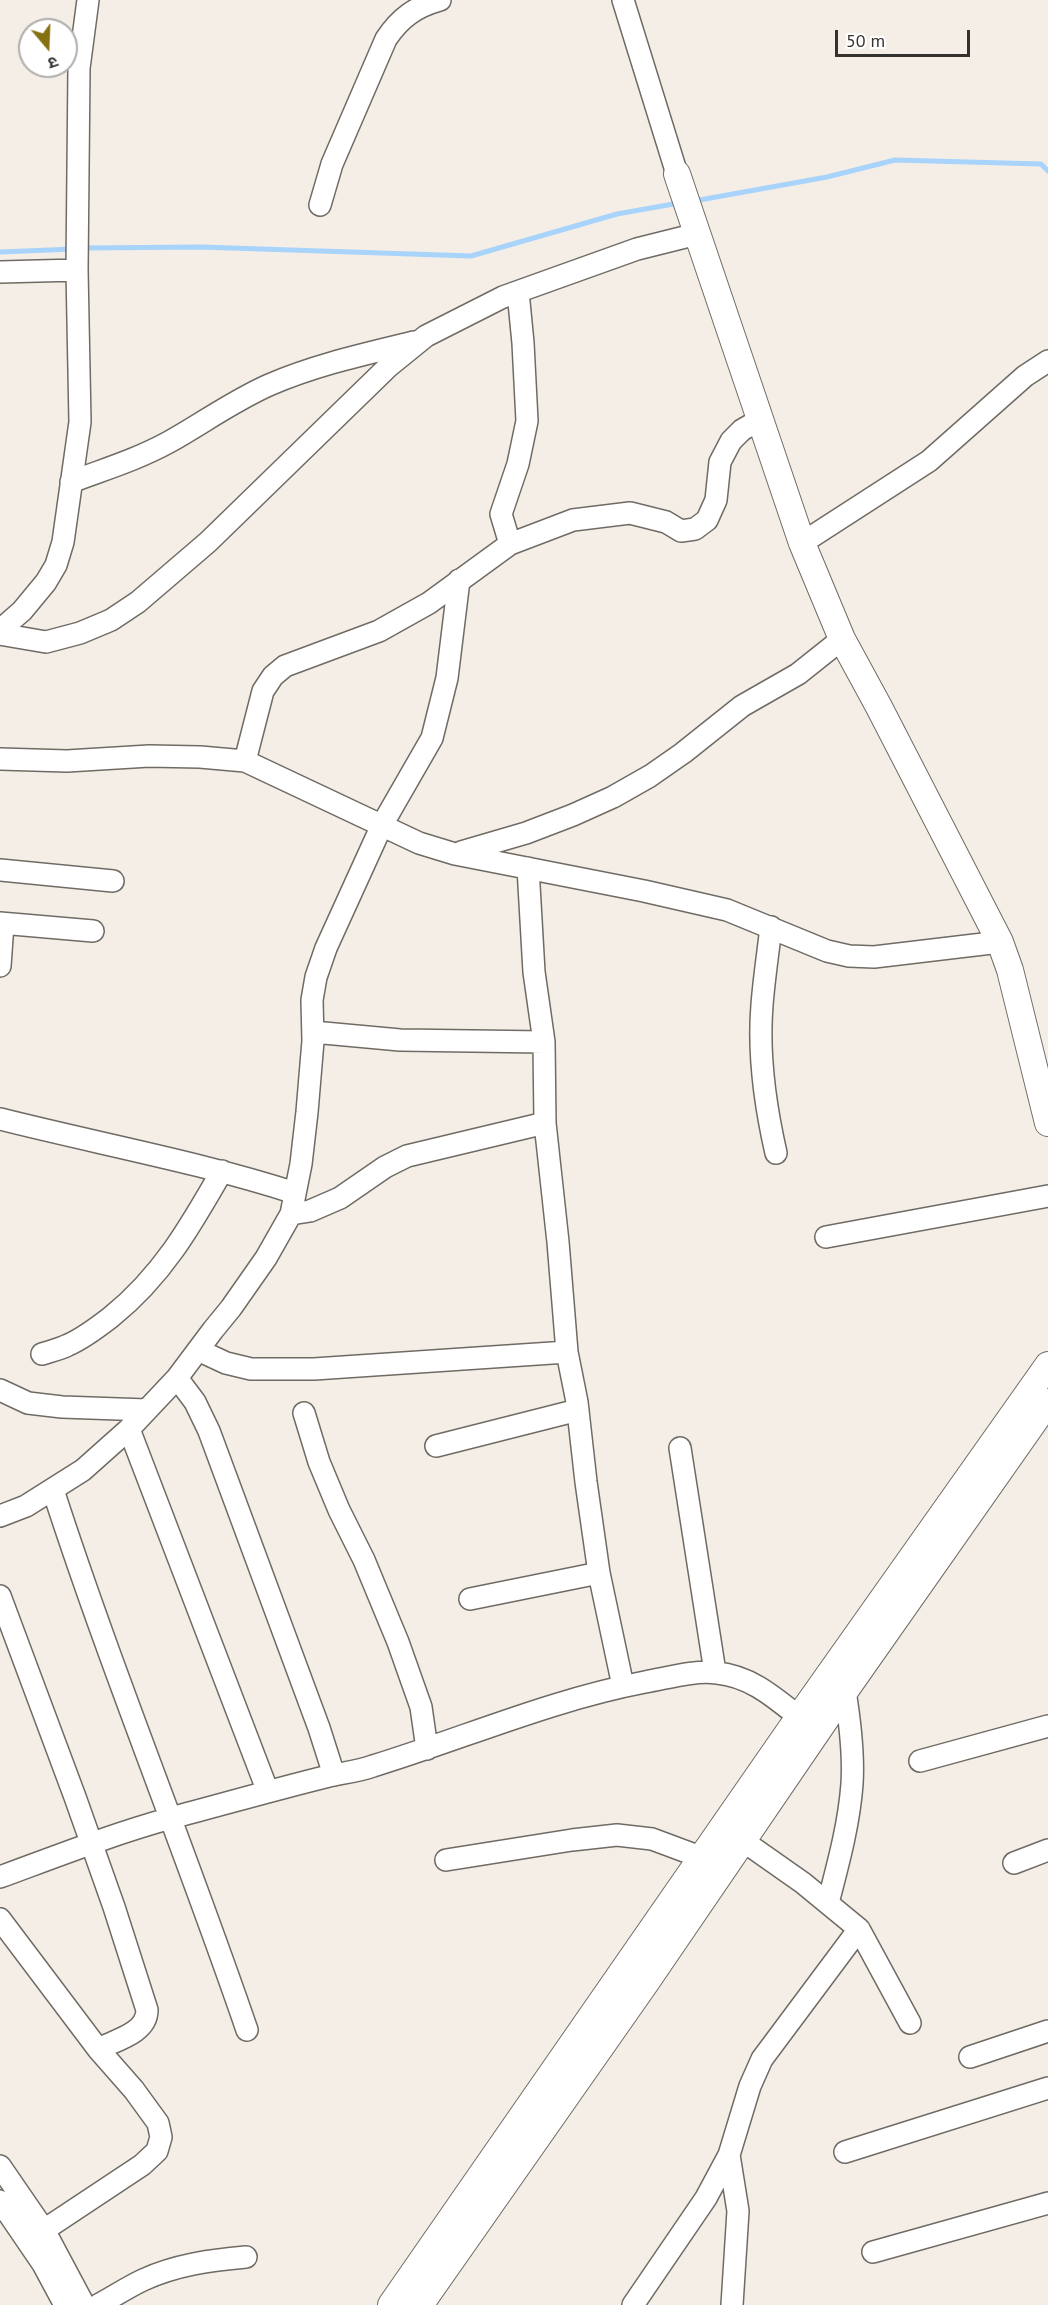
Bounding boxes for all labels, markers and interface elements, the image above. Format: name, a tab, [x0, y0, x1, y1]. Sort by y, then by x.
north arrow	[18, 18, 78, 78]
scale bar	[838, 18, 973, 56]
text: 50 m	[846, 29, 885, 52]
text: उ	[46, 52, 61, 74]

